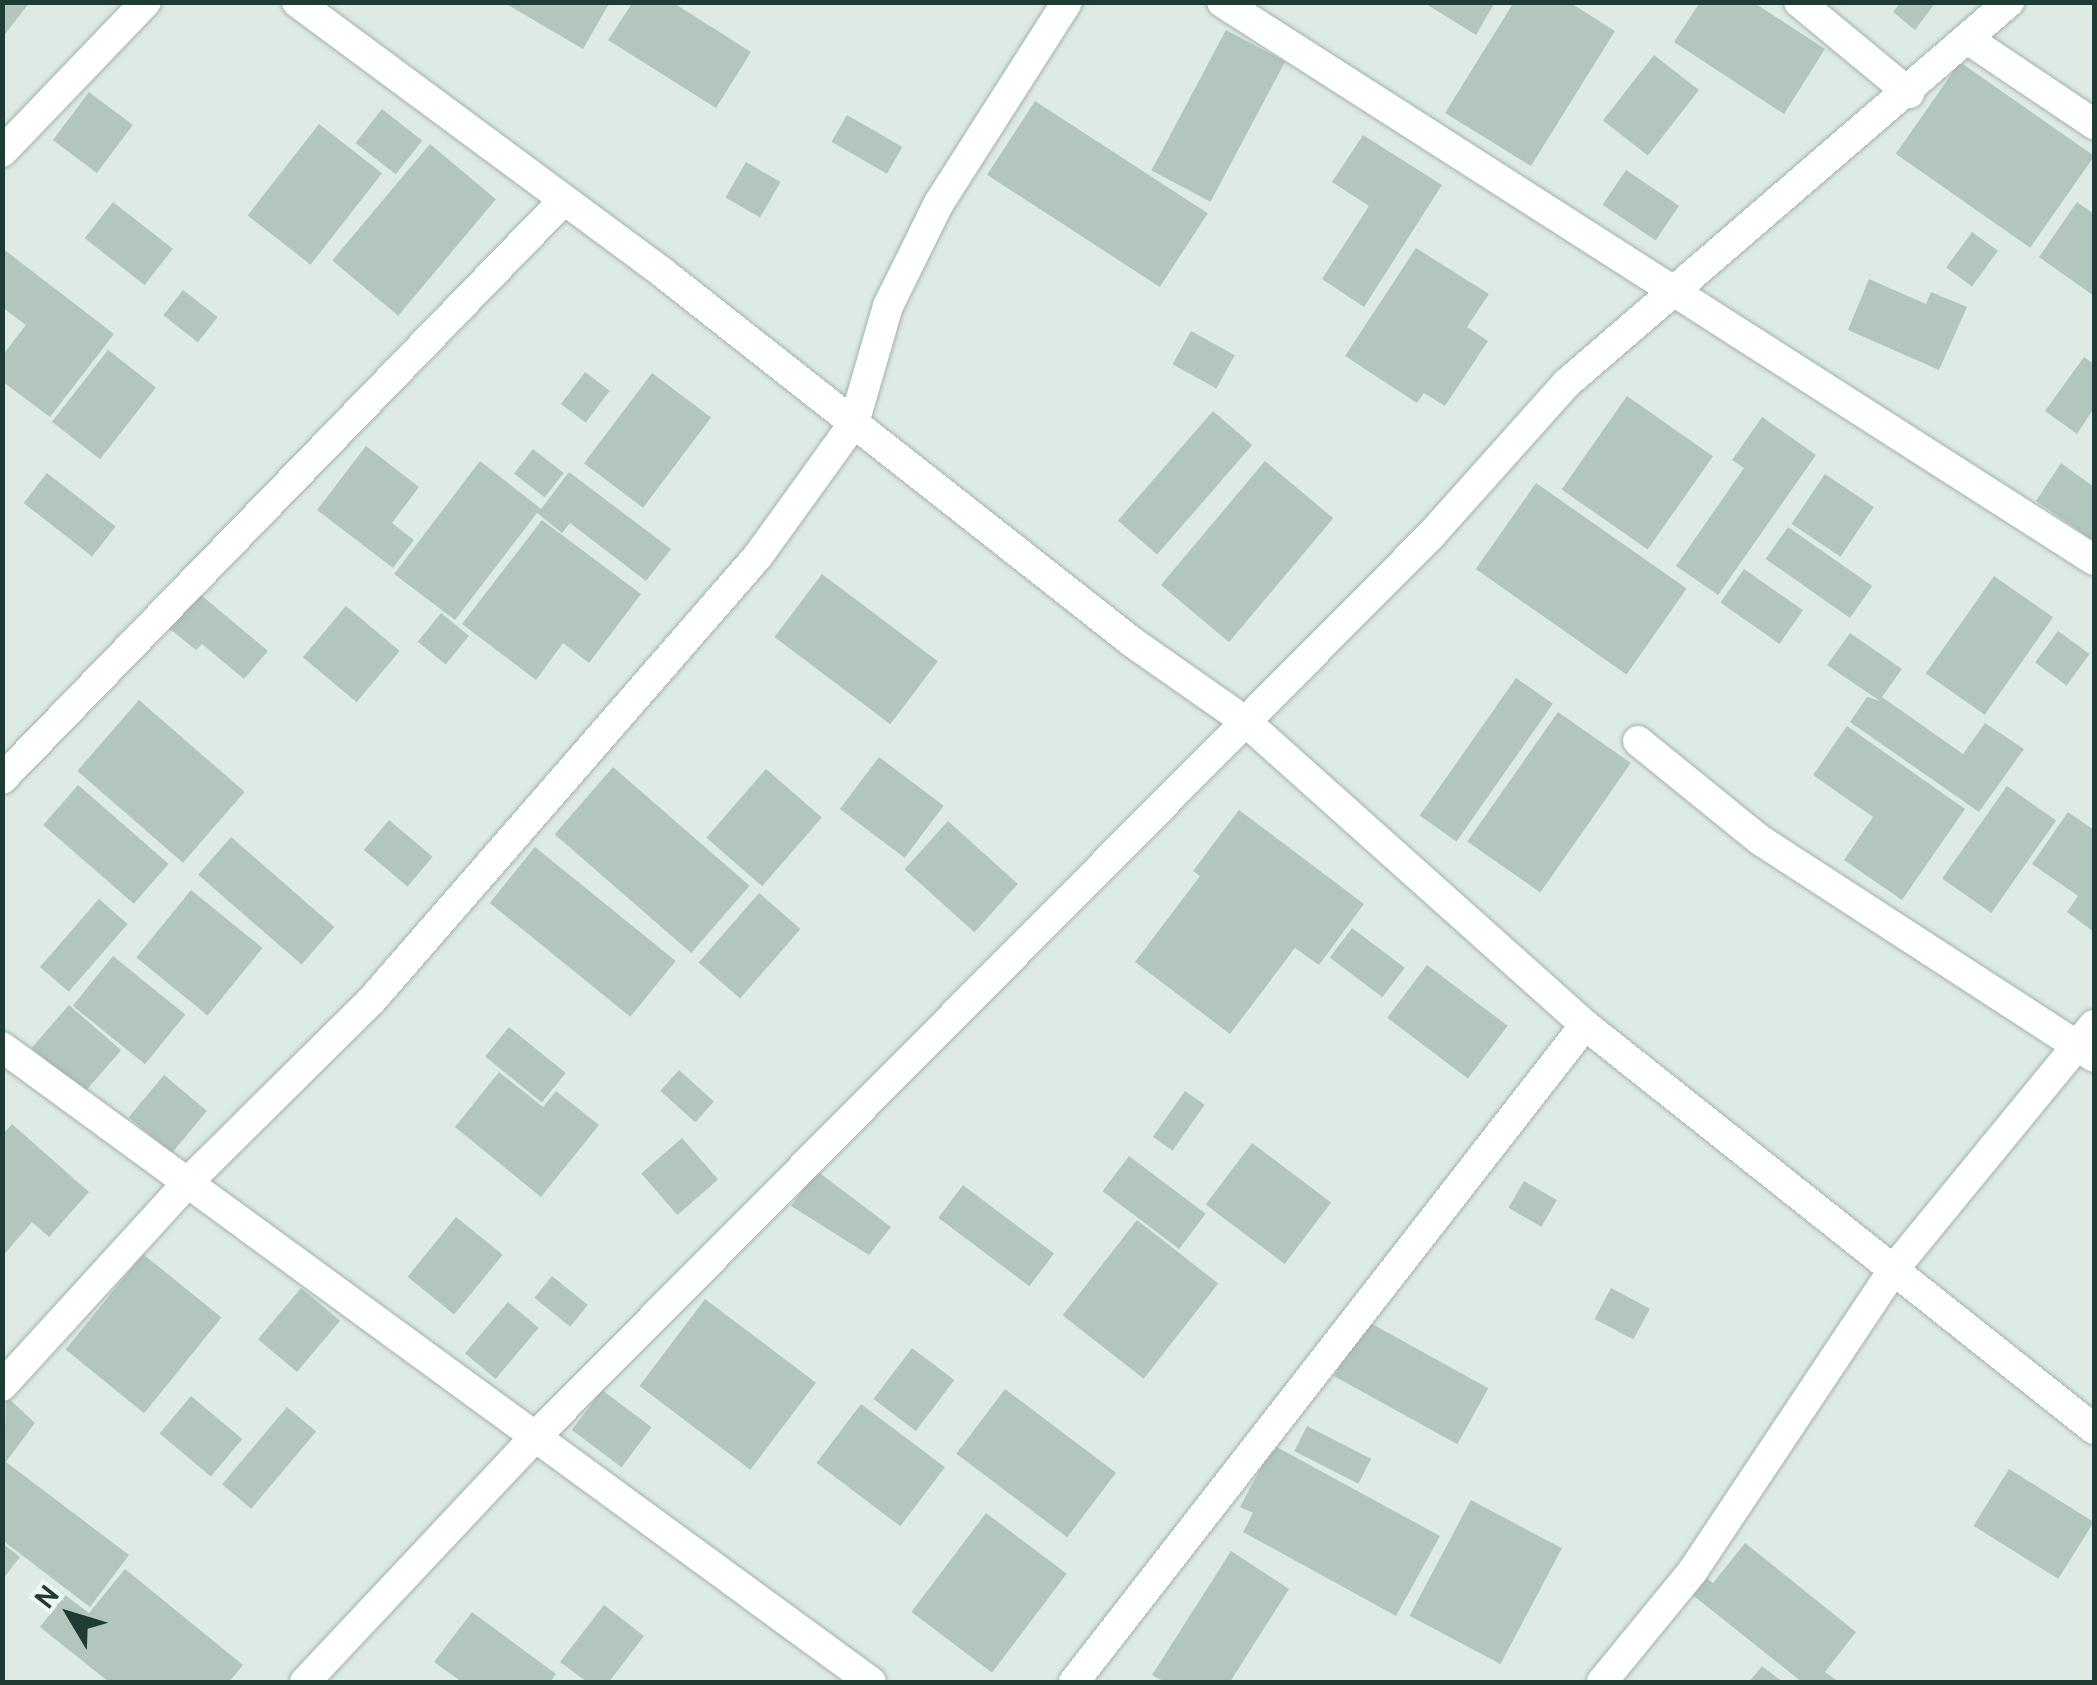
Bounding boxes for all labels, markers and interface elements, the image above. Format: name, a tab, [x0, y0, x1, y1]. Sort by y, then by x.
north arrow	[20, 1565, 120, 1665]
text: N	[27, 1578, 66, 1615]

